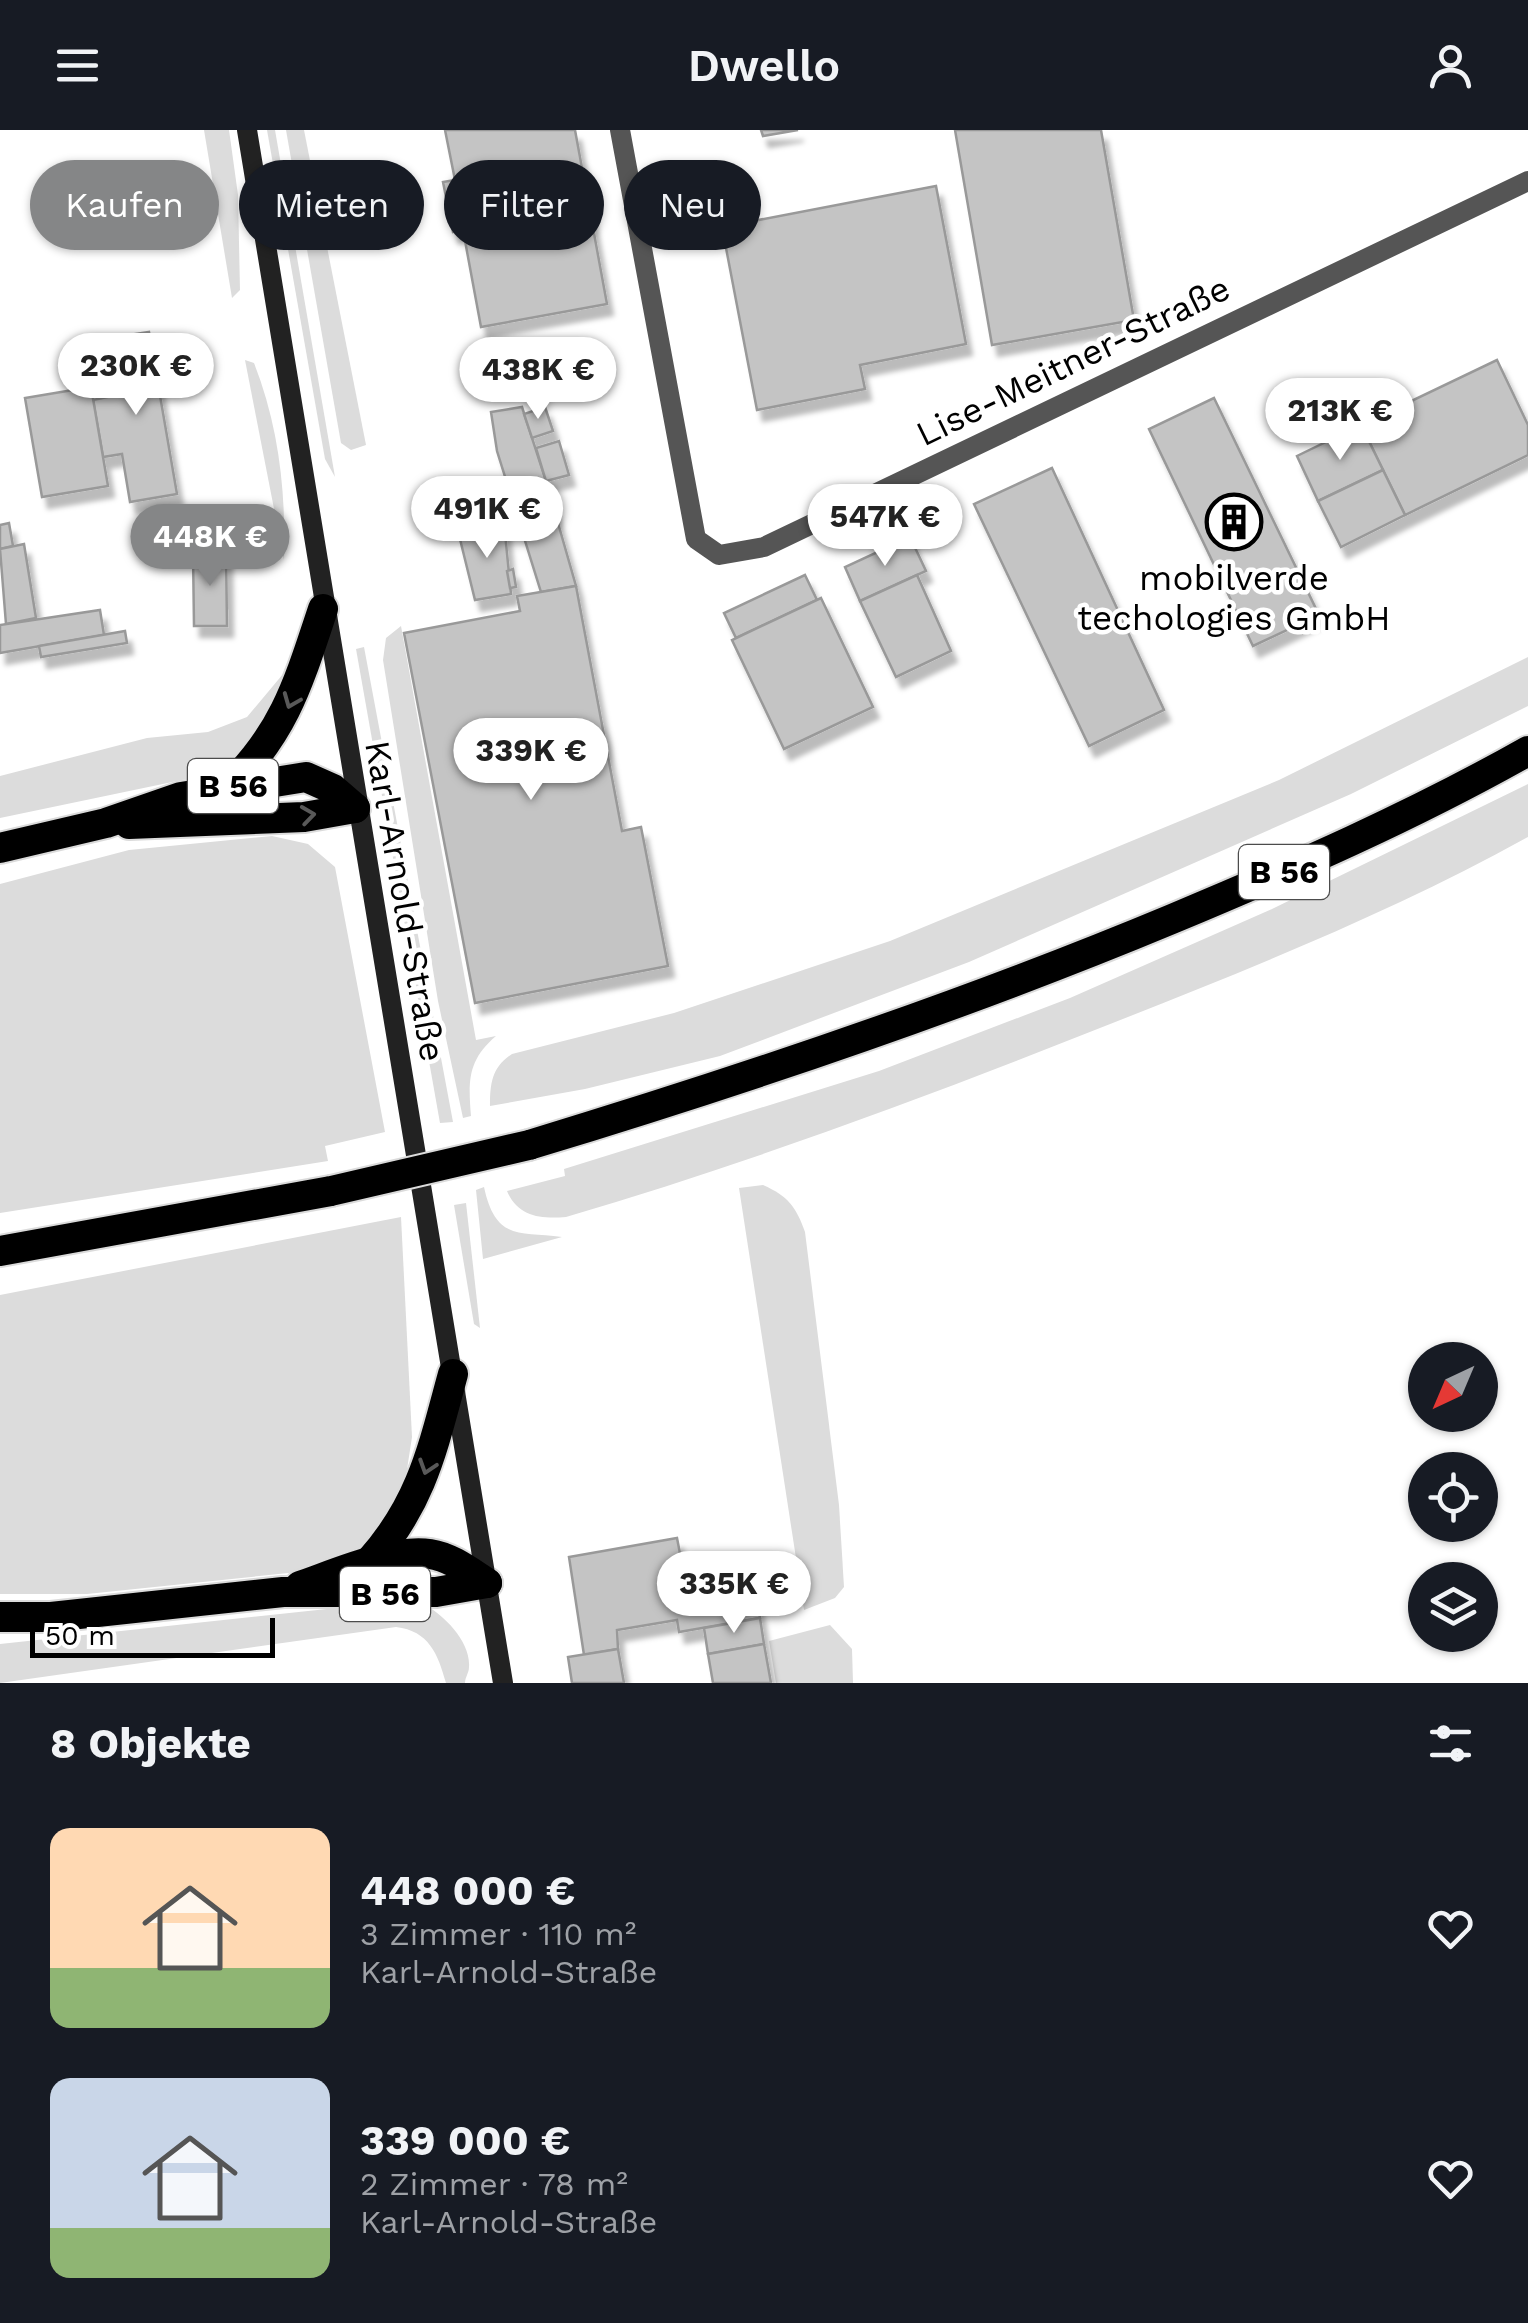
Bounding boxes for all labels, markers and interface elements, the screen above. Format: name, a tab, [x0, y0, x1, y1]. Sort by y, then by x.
icon: menu	[50, 38, 105, 93]
icon: person	[1423, 38, 1478, 93]
text: Dwello	[688, 39, 840, 92]
chip: Kaufen	[30, 160, 219, 250]
chip: Mieten	[239, 160, 424, 250]
chip: Filter	[444, 160, 604, 250]
chip: Neu	[624, 160, 761, 250]
street label: Lise-Meitner-Straße	[909, 267, 1237, 455]
pin: 230K €	[55, 333, 217, 418]
pin: 438K €	[457, 337, 619, 422]
text: 230K €	[80, 346, 192, 384]
text: 438K €	[481, 350, 595, 388]
pin: 213K €	[1259, 378, 1421, 463]
text: 213K €	[1287, 391, 1393, 429]
pin: 491K €	[406, 476, 568, 561]
pin: 547K €	[804, 484, 966, 569]
text: 491K €	[433, 489, 541, 527]
building icon: mobilverde techologies GmbH	[1204, 492, 1264, 552]
text: 547K €	[830, 497, 940, 535]
pin: 448K €	[129, 504, 291, 589]
text: 448K €	[152, 517, 268, 555]
place label: mobilverde techologies GmbH	[1077, 557, 1391, 639]
one-way arrow	[283, 692, 303, 709]
pin: 339K €	[450, 718, 612, 803]
text: 339K €	[475, 731, 587, 769]
street label: Karl-Arnold-Straße	[356, 737, 454, 1065]
road number: B 56	[188, 759, 278, 813]
one-way arrow	[300, 806, 317, 827]
road number: B 56	[1239, 845, 1329, 899]
north arrow	[1408, 1342, 1498, 1432]
map controls	[1408, 1342, 1498, 1652]
button: locate	[1408, 1452, 1498, 1542]
one-way arrow	[418, 1458, 438, 1475]
pin: 335K €	[653, 1551, 815, 1636]
button: layers	[1408, 1562, 1498, 1652]
text: 335K €	[679, 1564, 789, 1602]
road number: B 56	[340, 1567, 430, 1621]
scale bar	[30, 1613, 275, 1658]
text: 50 m	[45, 1619, 115, 1652]
icon: filters	[1423, 1716, 1478, 1771]
text: 8 Objekte	[50, 1719, 251, 1768]
text: 448 000 €	[360, 1866, 575, 1915]
icon: home	[130, 1868, 250, 1988]
icon: heart	[1423, 1901, 1478, 1956]
text: 3 Zimmer · 110 m²	[360, 1915, 636, 1953]
text: Karl-Arnold-Straße	[360, 1953, 657, 1991]
text: 339 000 €	[360, 2116, 570, 2165]
icon: home	[130, 2118, 250, 2238]
icon: heart	[1423, 2151, 1478, 2206]
text: 2 Zimmer · 78 m²	[360, 2165, 628, 2203]
text: Karl-Arnold-Straße	[360, 2203, 657, 2241]

